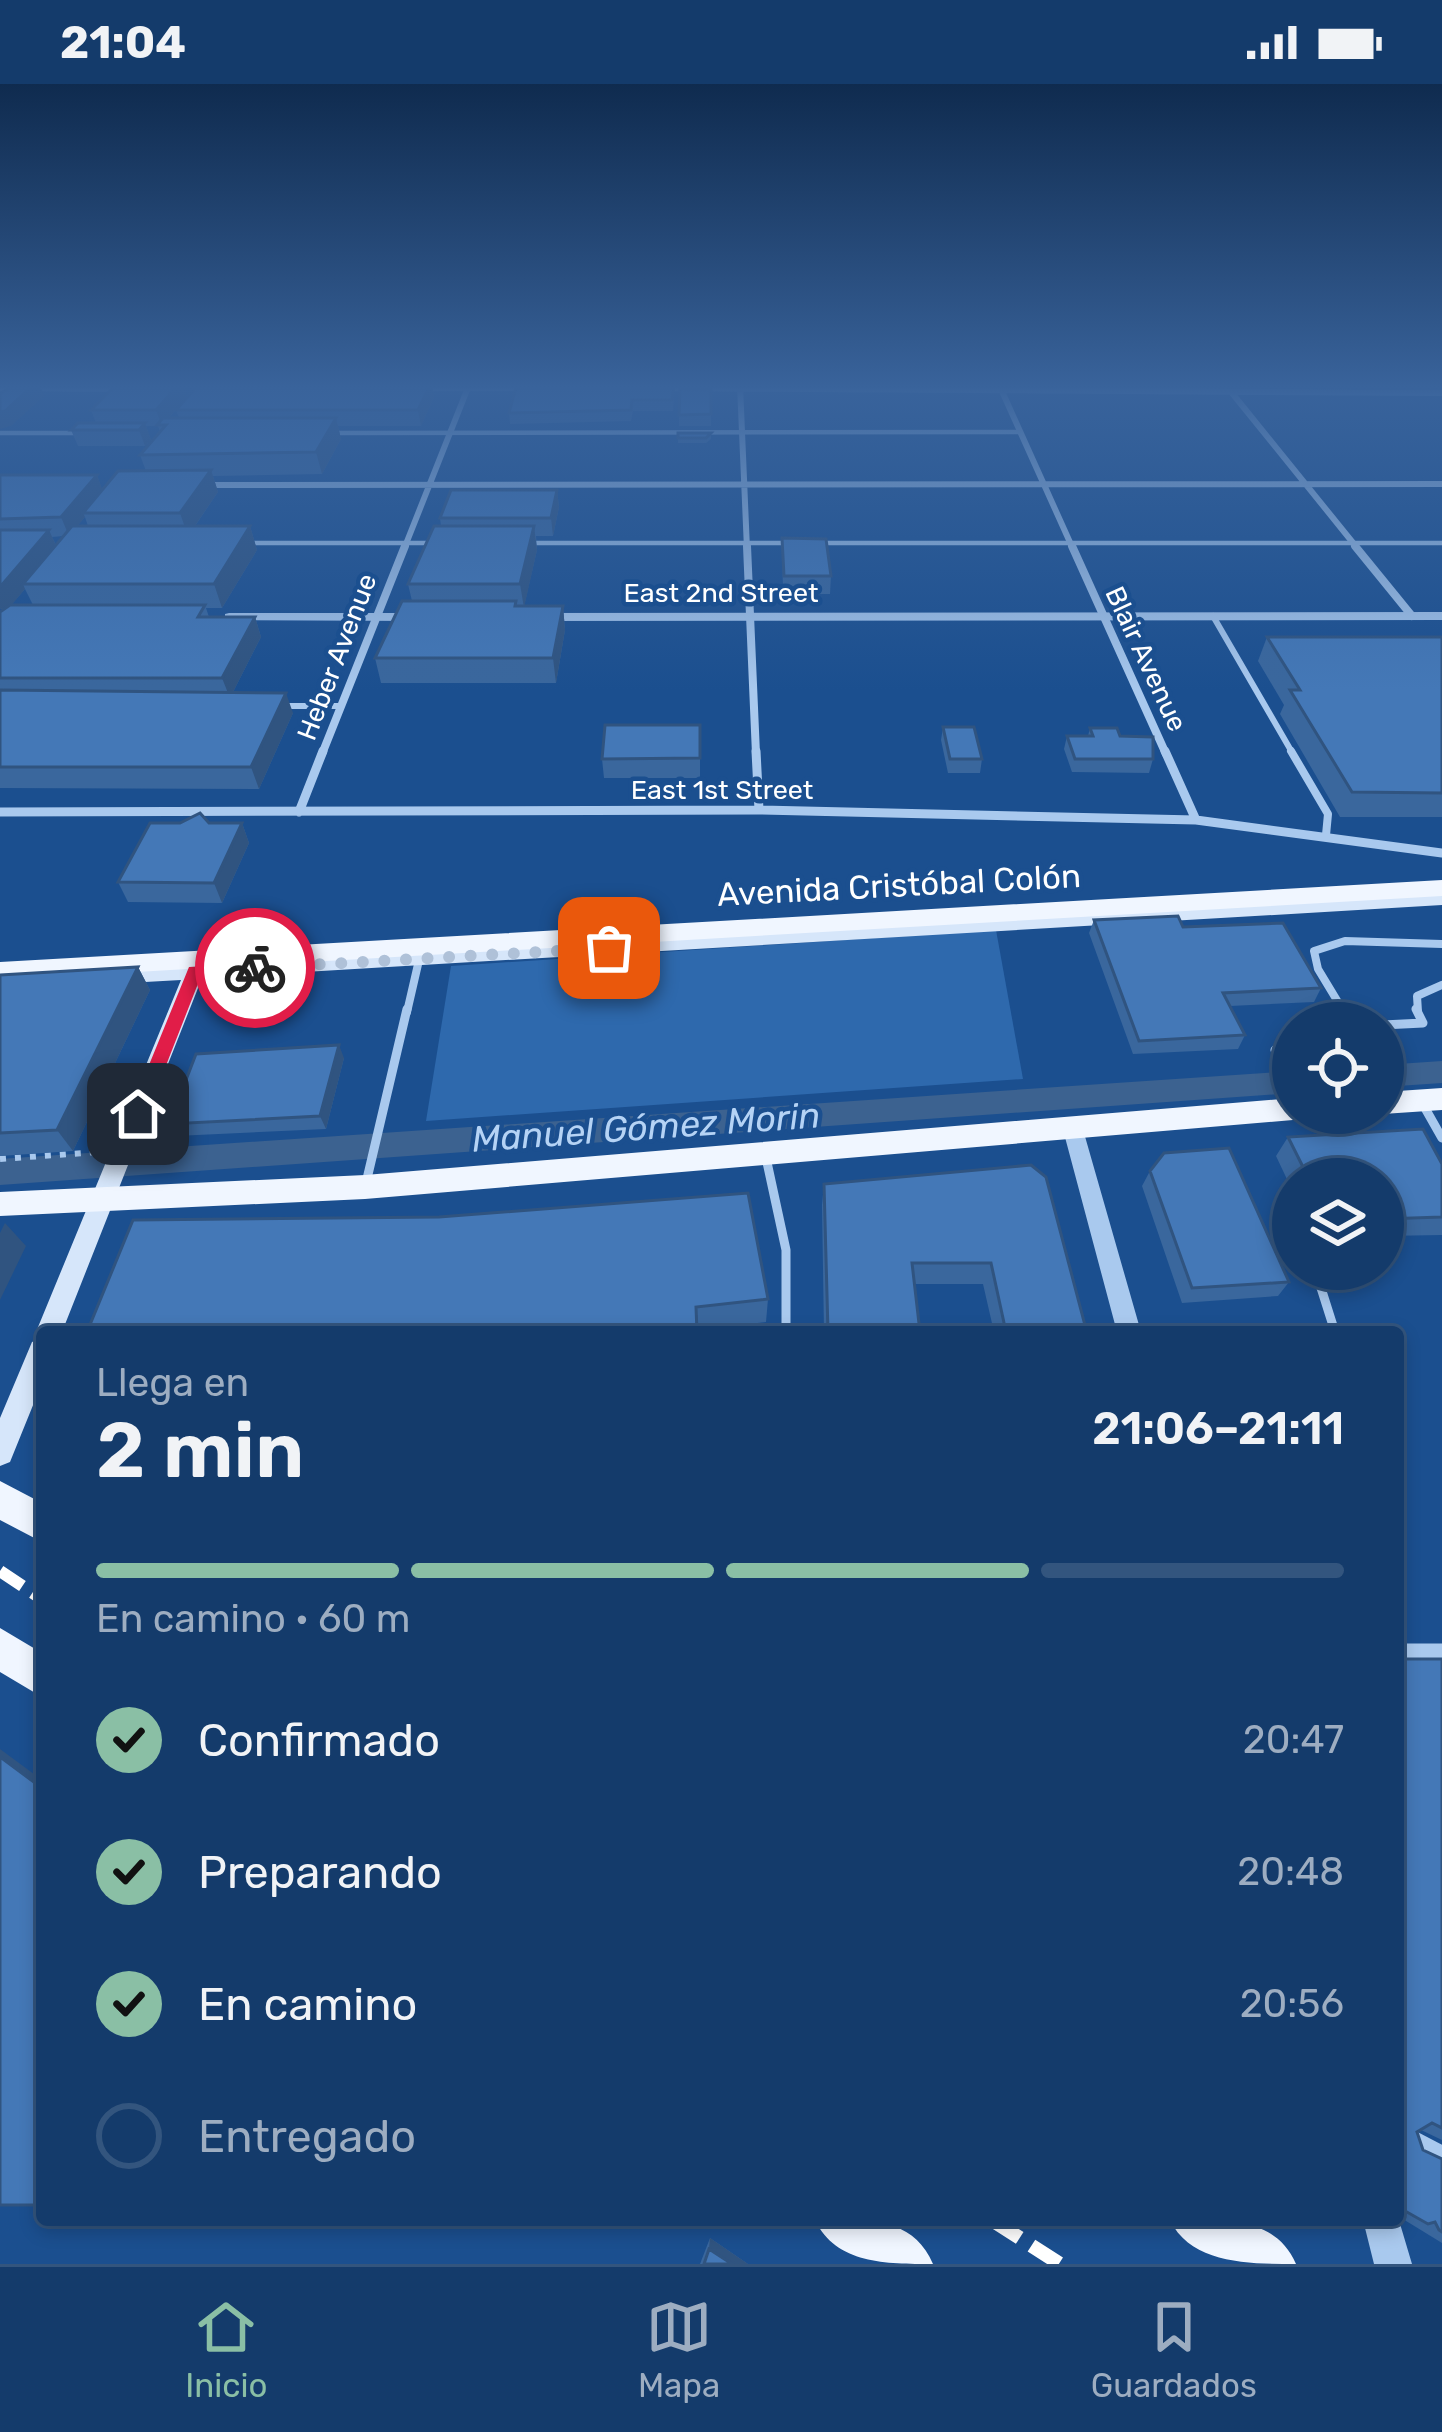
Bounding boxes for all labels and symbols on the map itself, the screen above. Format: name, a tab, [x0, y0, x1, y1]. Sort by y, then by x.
street label: Heber Avenue	[291, 569, 383, 745]
street label: East 2nd Street	[623, 577, 819, 609]
street label: Blair Avenue	[1099, 581, 1193, 737]
street label: East 1st Street	[631, 774, 813, 806]
street label: Avenida Cristóbal Colón	[716, 856, 1082, 914]
pin	[558, 897, 660, 999]
courier	[195, 908, 315, 1028]
pin	[87, 1063, 189, 1165]
water label: Manuel Gómez Morin	[470, 1093, 822, 1161]

